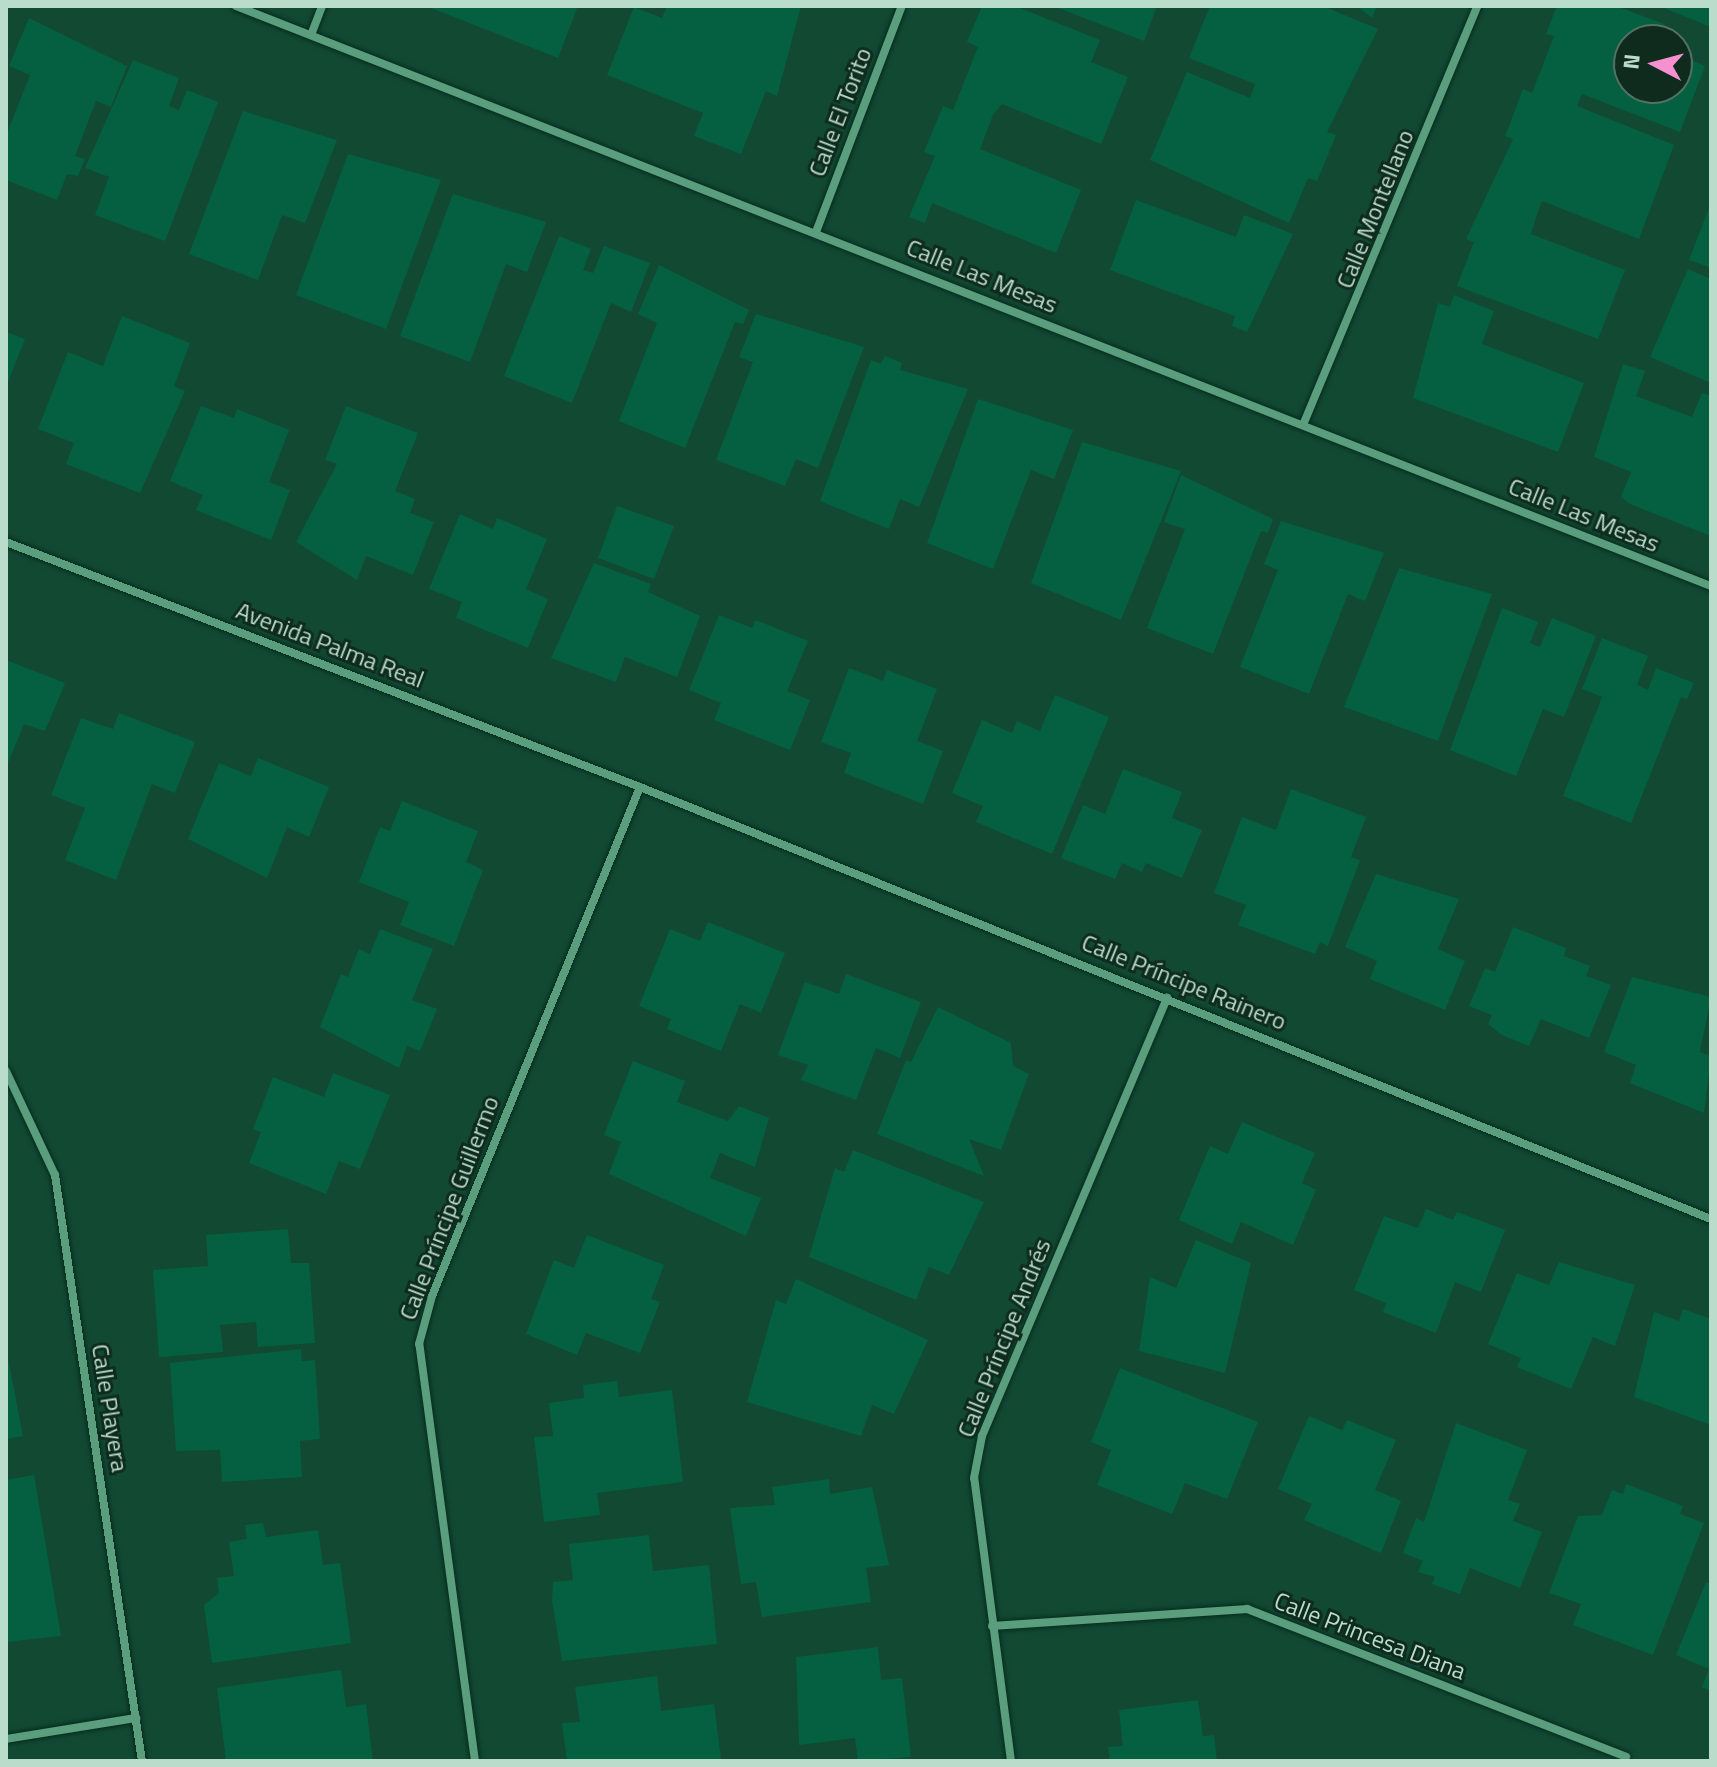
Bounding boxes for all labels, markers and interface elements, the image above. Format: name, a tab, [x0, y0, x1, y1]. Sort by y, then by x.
north arrow	[1613, 24, 1693, 104]
street label: Calle El Torito	[802, 44, 878, 180]
text: N	[1613, 52, 1649, 71]
street label: Calle Montellano	[1330, 126, 1420, 292]
street label: Calle Las Mesas	[902, 233, 1062, 319]
street label: Calle Las Mesas	[1504, 472, 1664, 558]
street label: Avenida Palma Real	[232, 596, 428, 694]
street label: Calle Príncipe Rainero	[1078, 928, 1290, 1036]
street label: Calle Príncipe Guillermo	[393, 1092, 505, 1324]
street label: Calle Príncipe Andrés	[951, 1235, 1057, 1441]
street label: Calle Playera	[86, 1342, 134, 1474]
street label: Calle Princesa Diana	[1270, 1586, 1470, 1686]

